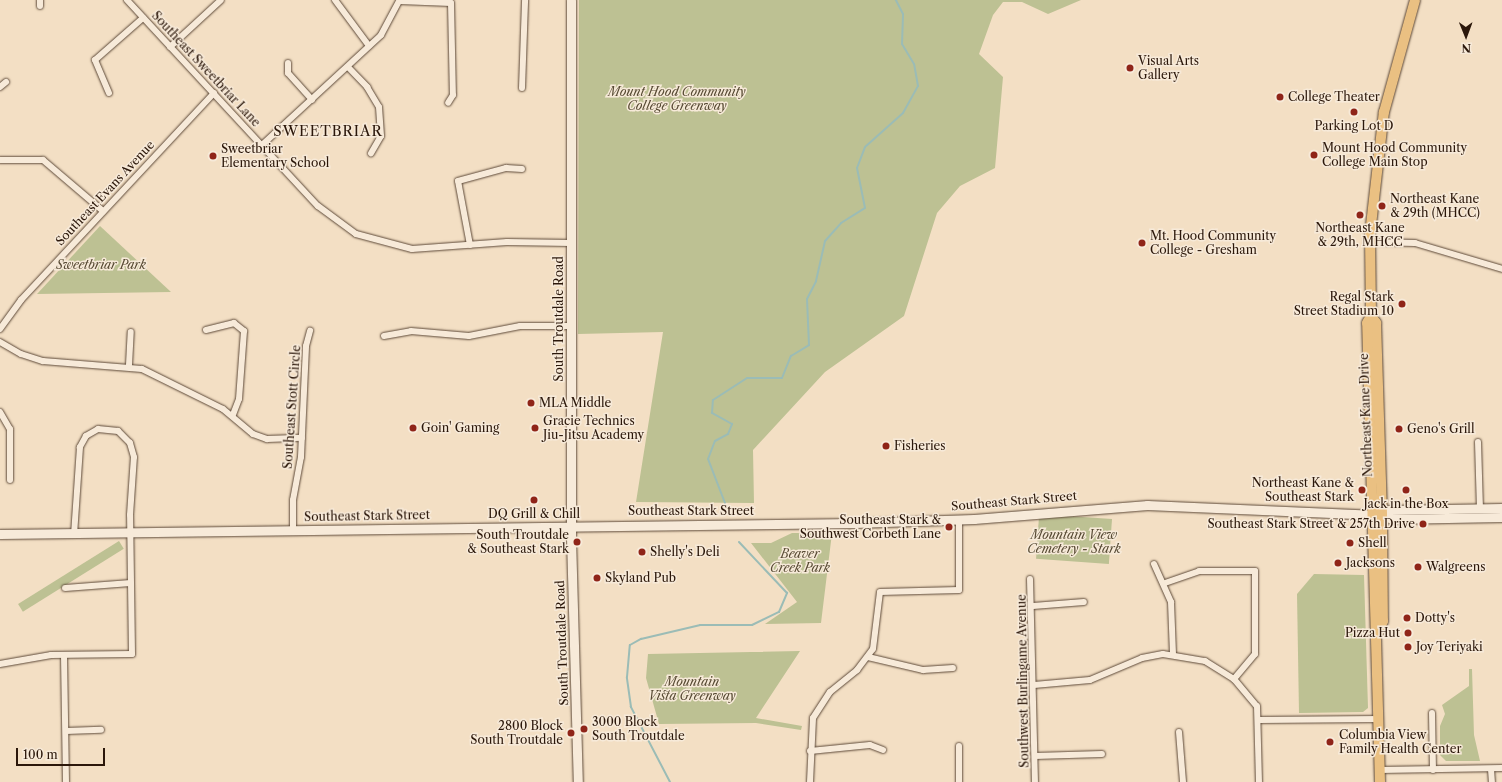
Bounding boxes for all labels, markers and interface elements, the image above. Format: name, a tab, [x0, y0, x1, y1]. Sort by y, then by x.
street label: Southeast Sweetbriar Lane	[149, 8, 263, 130]
north arrow	[1446, 16, 1486, 56]
text: N	[1461, 41, 1471, 55]
place label: Visual Arts Gallery	[1138, 54, 1199, 82]
marker: Visual Arts Gallery	[1125, 63, 1135, 73]
park label: Mount Hood Community College Greenway	[608, 85, 746, 113]
place label: College Theater	[1288, 90, 1380, 104]
marker: College Theater	[1275, 92, 1285, 102]
marker: Parking Lot D	[1349, 107, 1359, 117]
place label: Parking Lot D	[1314, 119, 1394, 133]
district label: SWEETBRIAR	[273, 123, 383, 139]
street label: Southeast Evans Avenue	[52, 137, 158, 249]
place label: Mount Hood Community College Main Stop	[1322, 141, 1467, 169]
place label: Sweetbriar Elementary School	[221, 142, 330, 170]
marker: Mount Hood Community College Main Stop	[1309, 150, 1319, 160]
marker: Sweetbriar Elementary School	[208, 151, 218, 161]
place label: Northeast Kane & 29th (MHCC)	[1390, 192, 1480, 220]
marker: Northeast Kane & 29th (MHCC)	[1377, 201, 1387, 211]
marker: Northeast Kane & 29th, MHCC	[1355, 210, 1365, 220]
place label: Northeast Kane & 29th, MHCC	[1315, 221, 1405, 249]
place label: Mt. Hood Community College - Gresham	[1150, 229, 1276, 257]
marker: Mt. Hood Community College - Gresham	[1137, 238, 1147, 248]
street label: South Troutdale Road	[552, 256, 566, 382]
park label: Sweetbriar Park	[56, 258, 146, 272]
place label: Regal Stark Street Stadium 10	[1294, 290, 1394, 318]
marker: Regal Stark Street Stadium 10	[1397, 299, 1407, 309]
street label: Southeast Stott Circle	[280, 345, 304, 469]
street label: Northeast Kane Drive	[1357, 353, 1375, 477]
place label: MLA Middle	[539, 396, 612, 410]
marker: MLA Middle	[526, 398, 536, 408]
place label: Gracie Technics Jiu-Jitsu Academy	[543, 414, 645, 442]
place label: Goin' Gaming	[421, 421, 499, 435]
place label: Geno's Grill	[1407, 422, 1474, 436]
marker: Goin' Gaming	[408, 423, 418, 433]
marker: Gracie Technics Jiu-Jitsu Academy	[530, 423, 540, 433]
marker: Geno's Grill	[1394, 424, 1404, 434]
place label: Fisheries	[894, 439, 946, 453]
marker: Fisheries	[881, 441, 891, 451]
place label: Northeast Kane & Southeast Stark	[1252, 476, 1354, 504]
marker: Northeast Kane & Southeast Stark	[1357, 485, 1367, 495]
marker: Jack in the Box	[1401, 485, 1411, 495]
street label: Southeast Stark Street	[950, 488, 1078, 514]
marker: DQ Grill & Chill	[529, 495, 539, 505]
place label: Jack in the Box	[1363, 497, 1449, 511]
street label: Southeast Stark Street	[628, 504, 754, 518]
place label: DQ Grill & Chill	[488, 507, 580, 521]
street label: Southeast Stark Street	[304, 508, 430, 524]
place label: Southeast Stark & Southwest Corbeth Lane	[800, 513, 941, 541]
place label: Southeast Stark Street & 257th Drive	[1207, 517, 1415, 531]
marker: Southeast Stark Street & 257th Drive	[1418, 519, 1428, 529]
marker: Southeast Stark & Southwest Corbeth Lane	[944, 522, 954, 532]
place label: South Troutdale & Southeast Stark	[467, 528, 569, 556]
park label: Mountain View Cemetery - Stark	[1027, 528, 1121, 556]
place label: Shell	[1358, 536, 1387, 550]
marker: South Troutdale & Southeast Stark	[572, 537, 582, 547]
marker: Shell	[1345, 538, 1355, 548]
place label: Shelly's Deli	[650, 545, 720, 559]
marker: Shelly's Deli	[637, 547, 647, 557]
park label: Beaver Creek Park	[770, 547, 830, 575]
place label: Jacksons	[1346, 556, 1395, 570]
marker: Jacksons	[1333, 558, 1343, 568]
place label: Walgreens	[1426, 560, 1485, 574]
marker: Walgreens	[1413, 562, 1423, 572]
place label: Skyland Pub	[605, 571, 676, 585]
marker: Skyland Pub	[592, 573, 602, 583]
street label: South Troutdale Road	[553, 580, 571, 706]
street label: Southwest Burlingame Avenue	[1014, 594, 1032, 768]
place label: Dotty's	[1415, 611, 1455, 625]
marker: Dotty's	[1402, 613, 1412, 623]
place label: Pizza Hut	[1345, 626, 1400, 640]
marker: Pizza Hut	[1403, 628, 1413, 638]
place label: Joy Teriyaki	[1416, 640, 1483, 654]
marker: Joy Teriyaki	[1403, 642, 1413, 652]
park label: Mountain Vista Greenway	[648, 675, 736, 703]
place label: 3000 Block South Troutdale	[592, 715, 685, 743]
place label: 2800 Block South Troutdale	[470, 719, 563, 747]
marker: 3000 Block South Troutdale	[579, 724, 589, 734]
marker: 2800 Block South Troutdale	[566, 728, 576, 738]
place label: Columbia View Family Health Center	[1339, 728, 1462, 756]
marker: Columbia View Family Health Center	[1324, 736, 1336, 748]
scale bar	[18, 740, 107, 766]
text: 100 m	[23, 747, 58, 762]

